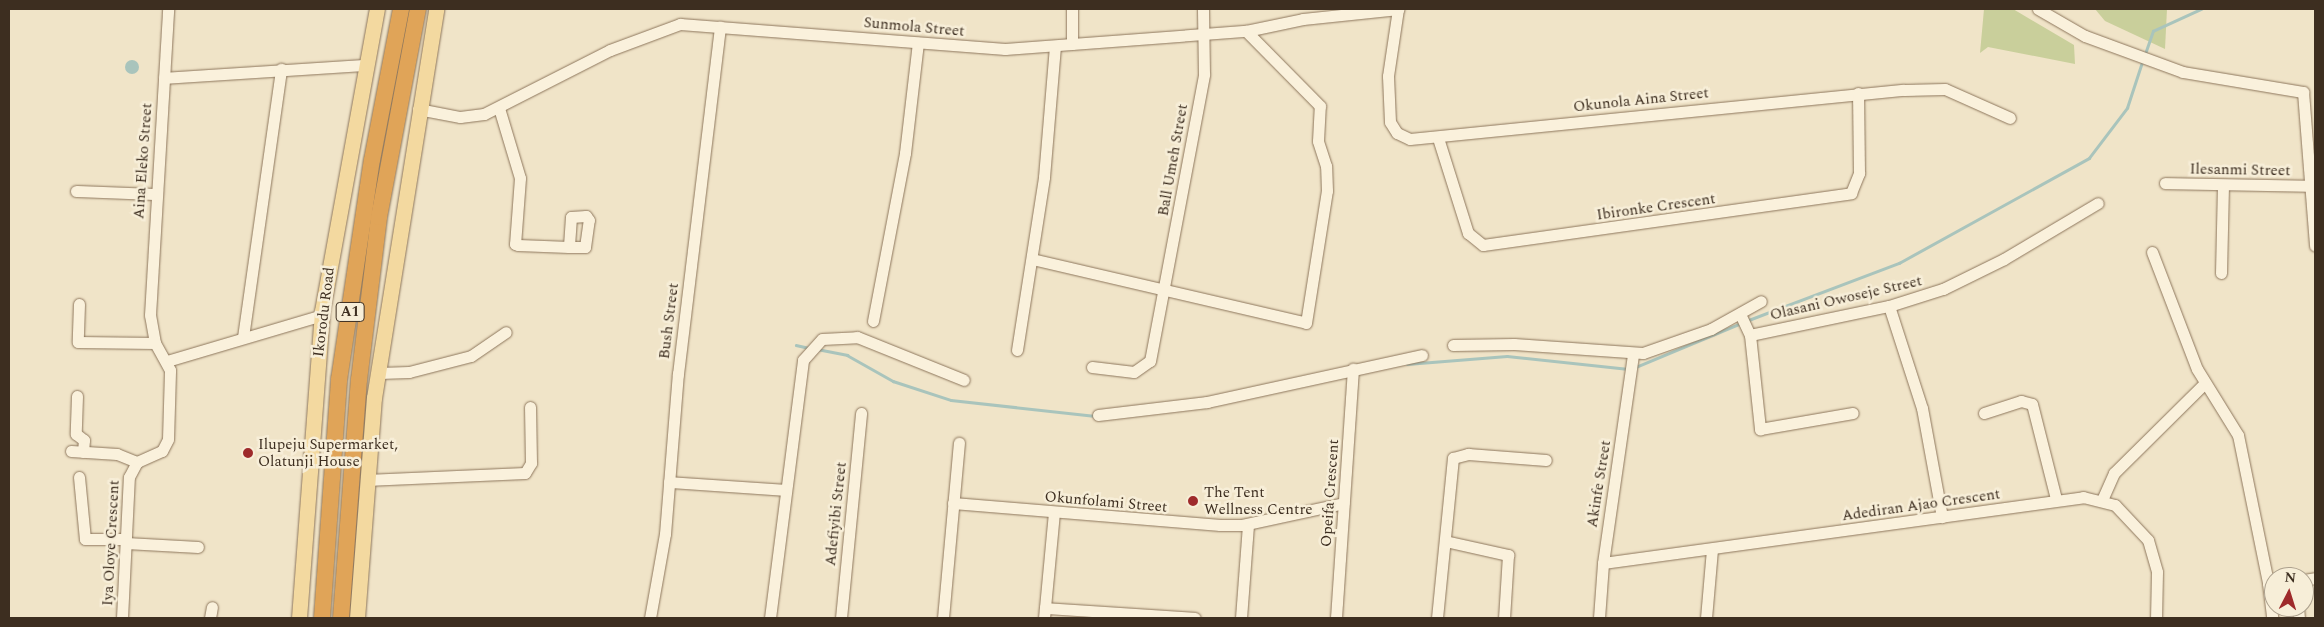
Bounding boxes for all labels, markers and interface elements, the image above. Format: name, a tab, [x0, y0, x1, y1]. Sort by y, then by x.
street label: Sunmola Street	[863, 14, 965, 40]
street label: Okunola Aina Street	[1572, 84, 1710, 116]
street label: Aina Eleko Street	[130, 102, 156, 220]
street label: Ball Umeh Street	[1154, 103, 1192, 217]
street label: Ilesanmi Street	[2190, 160, 2290, 180]
street label: Ibironke Crescent	[1595, 190, 1717, 224]
street label: Ikorodu Road	[310, 266, 338, 358]
street label: Olasani Owoseje Street	[1768, 272, 1924, 324]
street label: Bush Street	[655, 282, 683, 360]
road number: A1	[335, 300, 365, 324]
place label: Ilupeju Supermarket, Olatunji House	[258, 435, 398, 470]
street label: Opeifa Crescent	[1317, 439, 1343, 547]
street label: Akinfe Street	[1583, 439, 1615, 529]
marker: Ilupeju Supermarket, Olatunji House	[242, 447, 254, 459]
street label: Adefiyibi Street	[822, 461, 850, 567]
street label: Iya Oloye Crescent	[99, 480, 123, 606]
place label: The Tent Wellness Centre	[1204, 483, 1313, 518]
street label: Adediran Ajao Crescent	[1841, 485, 2001, 525]
street label: Okunfolami Street	[1044, 488, 1168, 516]
marker: The Tent Wellness Centre	[1186, 494, 1200, 508]
north arrow	[2264, 567, 2314, 617]
text: N	[2284, 567, 2297, 589]

